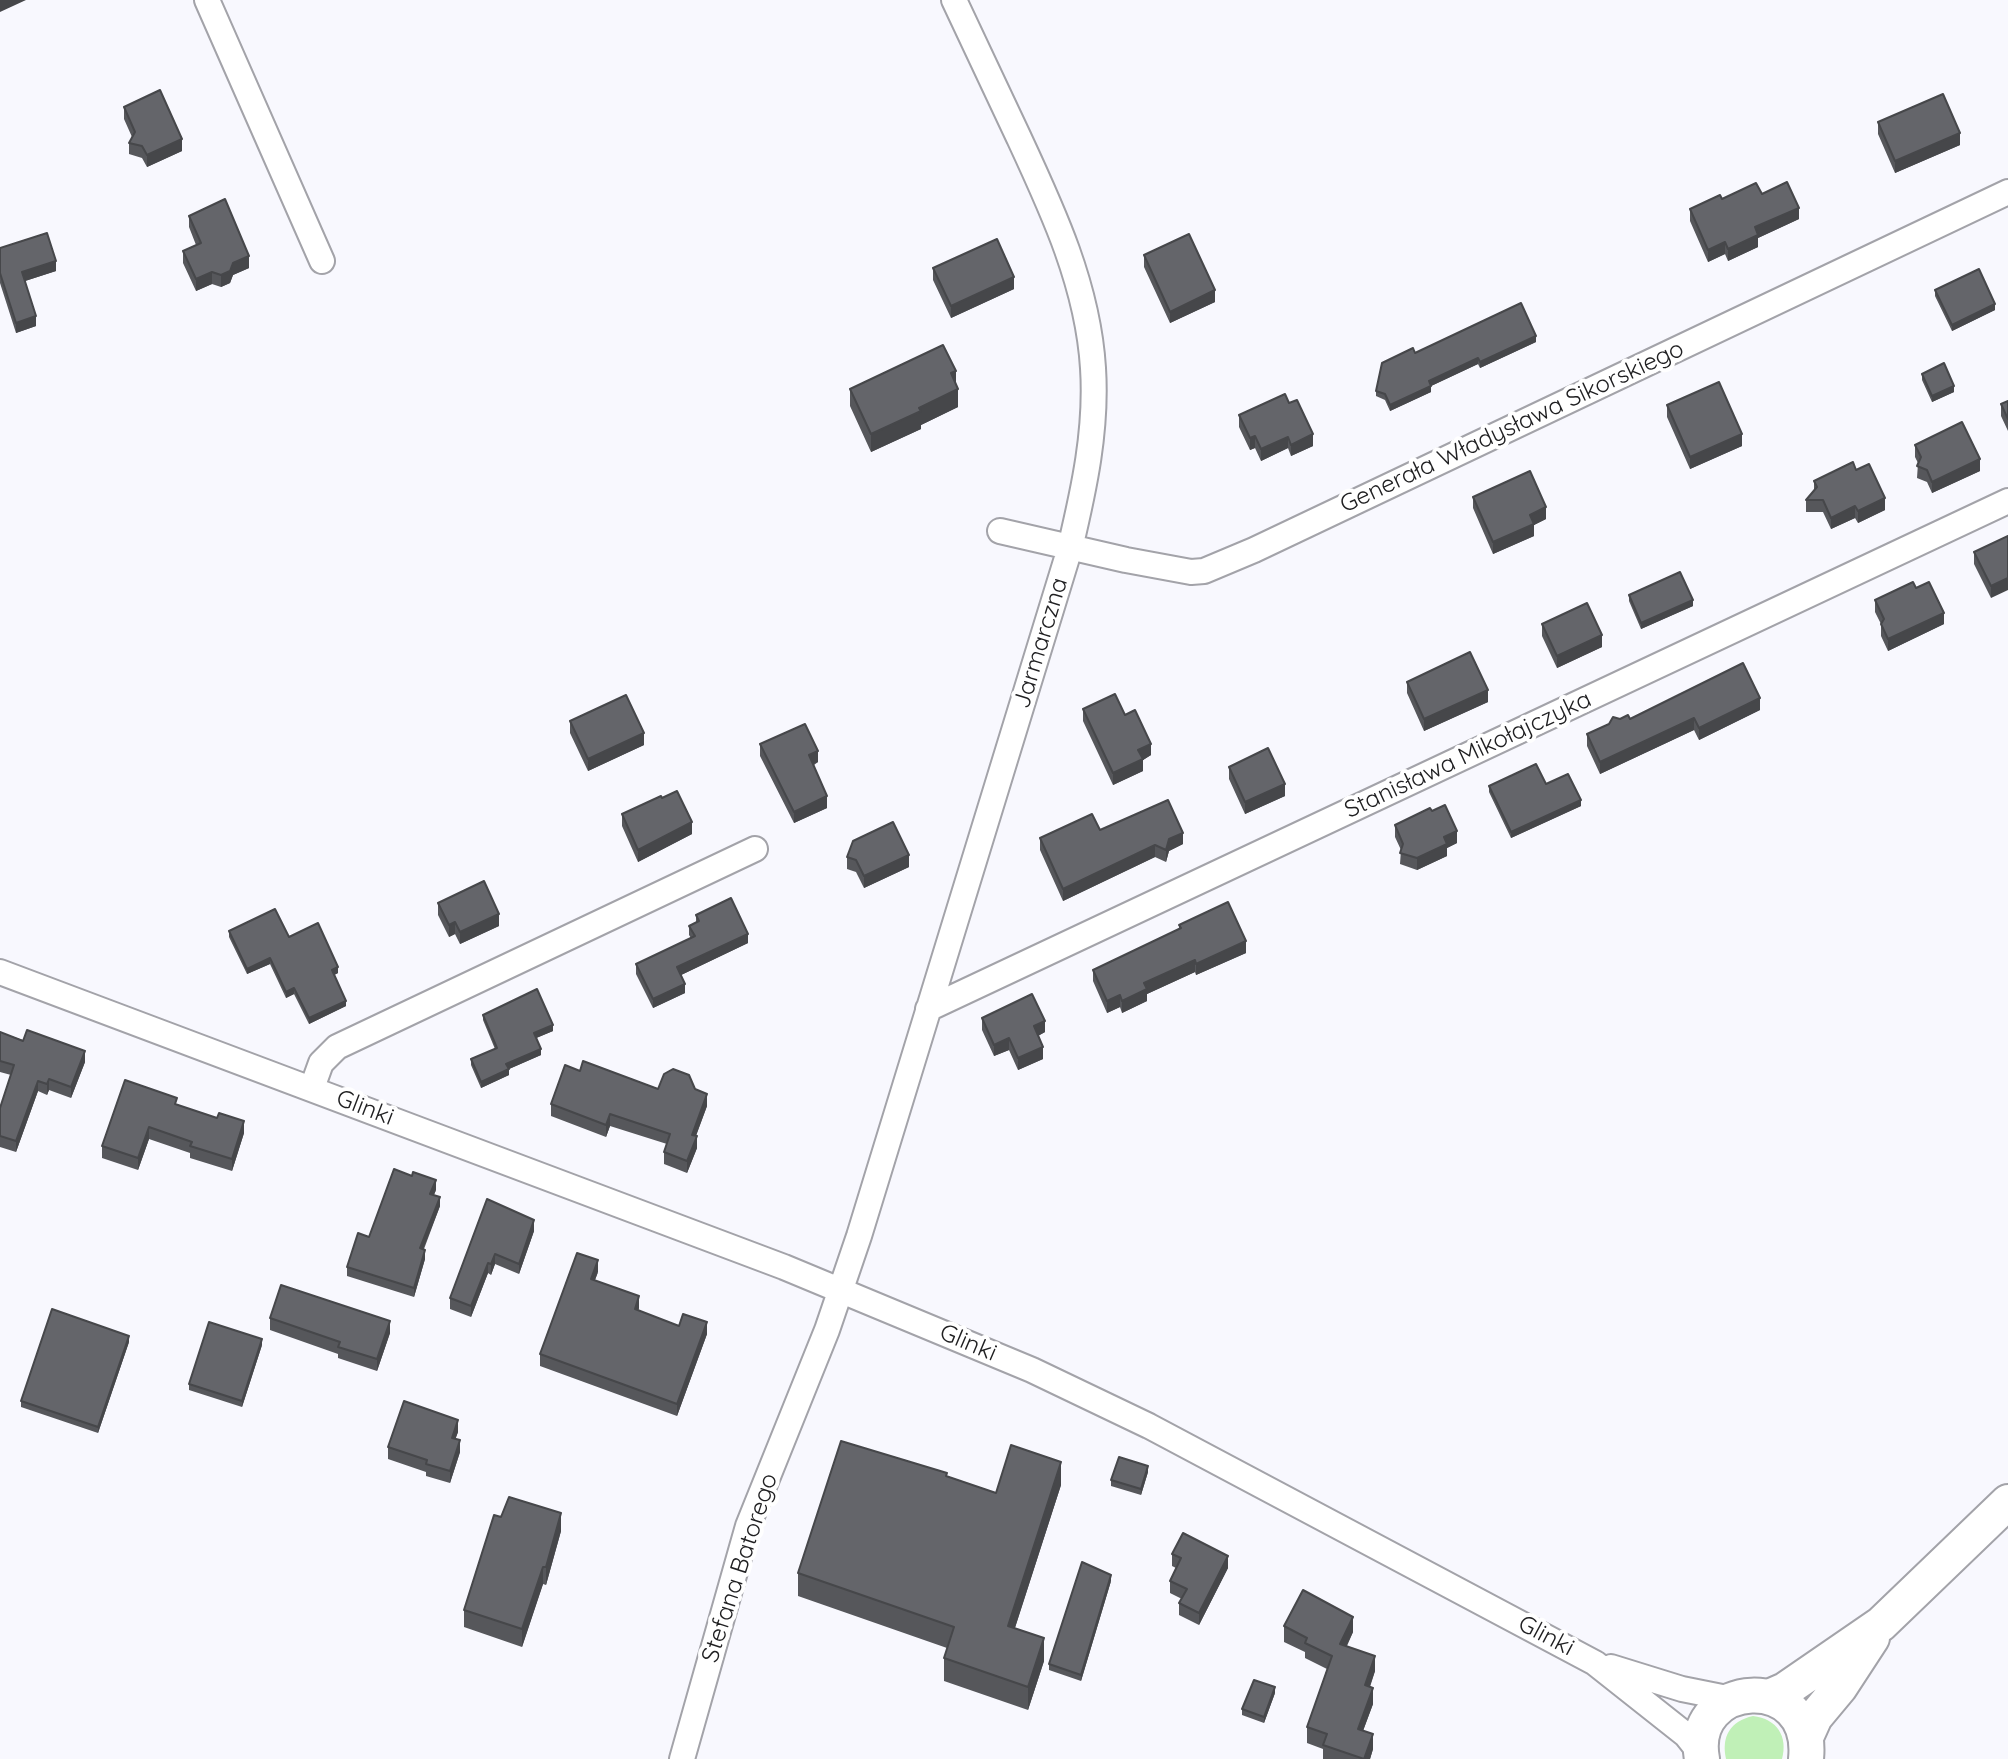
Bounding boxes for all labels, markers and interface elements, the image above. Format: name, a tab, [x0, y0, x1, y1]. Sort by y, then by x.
street label: Generała Władysława Sikorskiego	[1336, 335, 1688, 519]
street label: Jarmarczna	[1007, 574, 1075, 712]
street label: Stanisława Mikołajczyka	[1340, 685, 1596, 825]
street label: Glinki	[332, 1084, 398, 1132]
street label: Glinki	[935, 1318, 1001, 1368]
street label: Stefana Batorego	[696, 1470, 784, 1666]
street label: Glinki	[1513, 1609, 1579, 1663]

